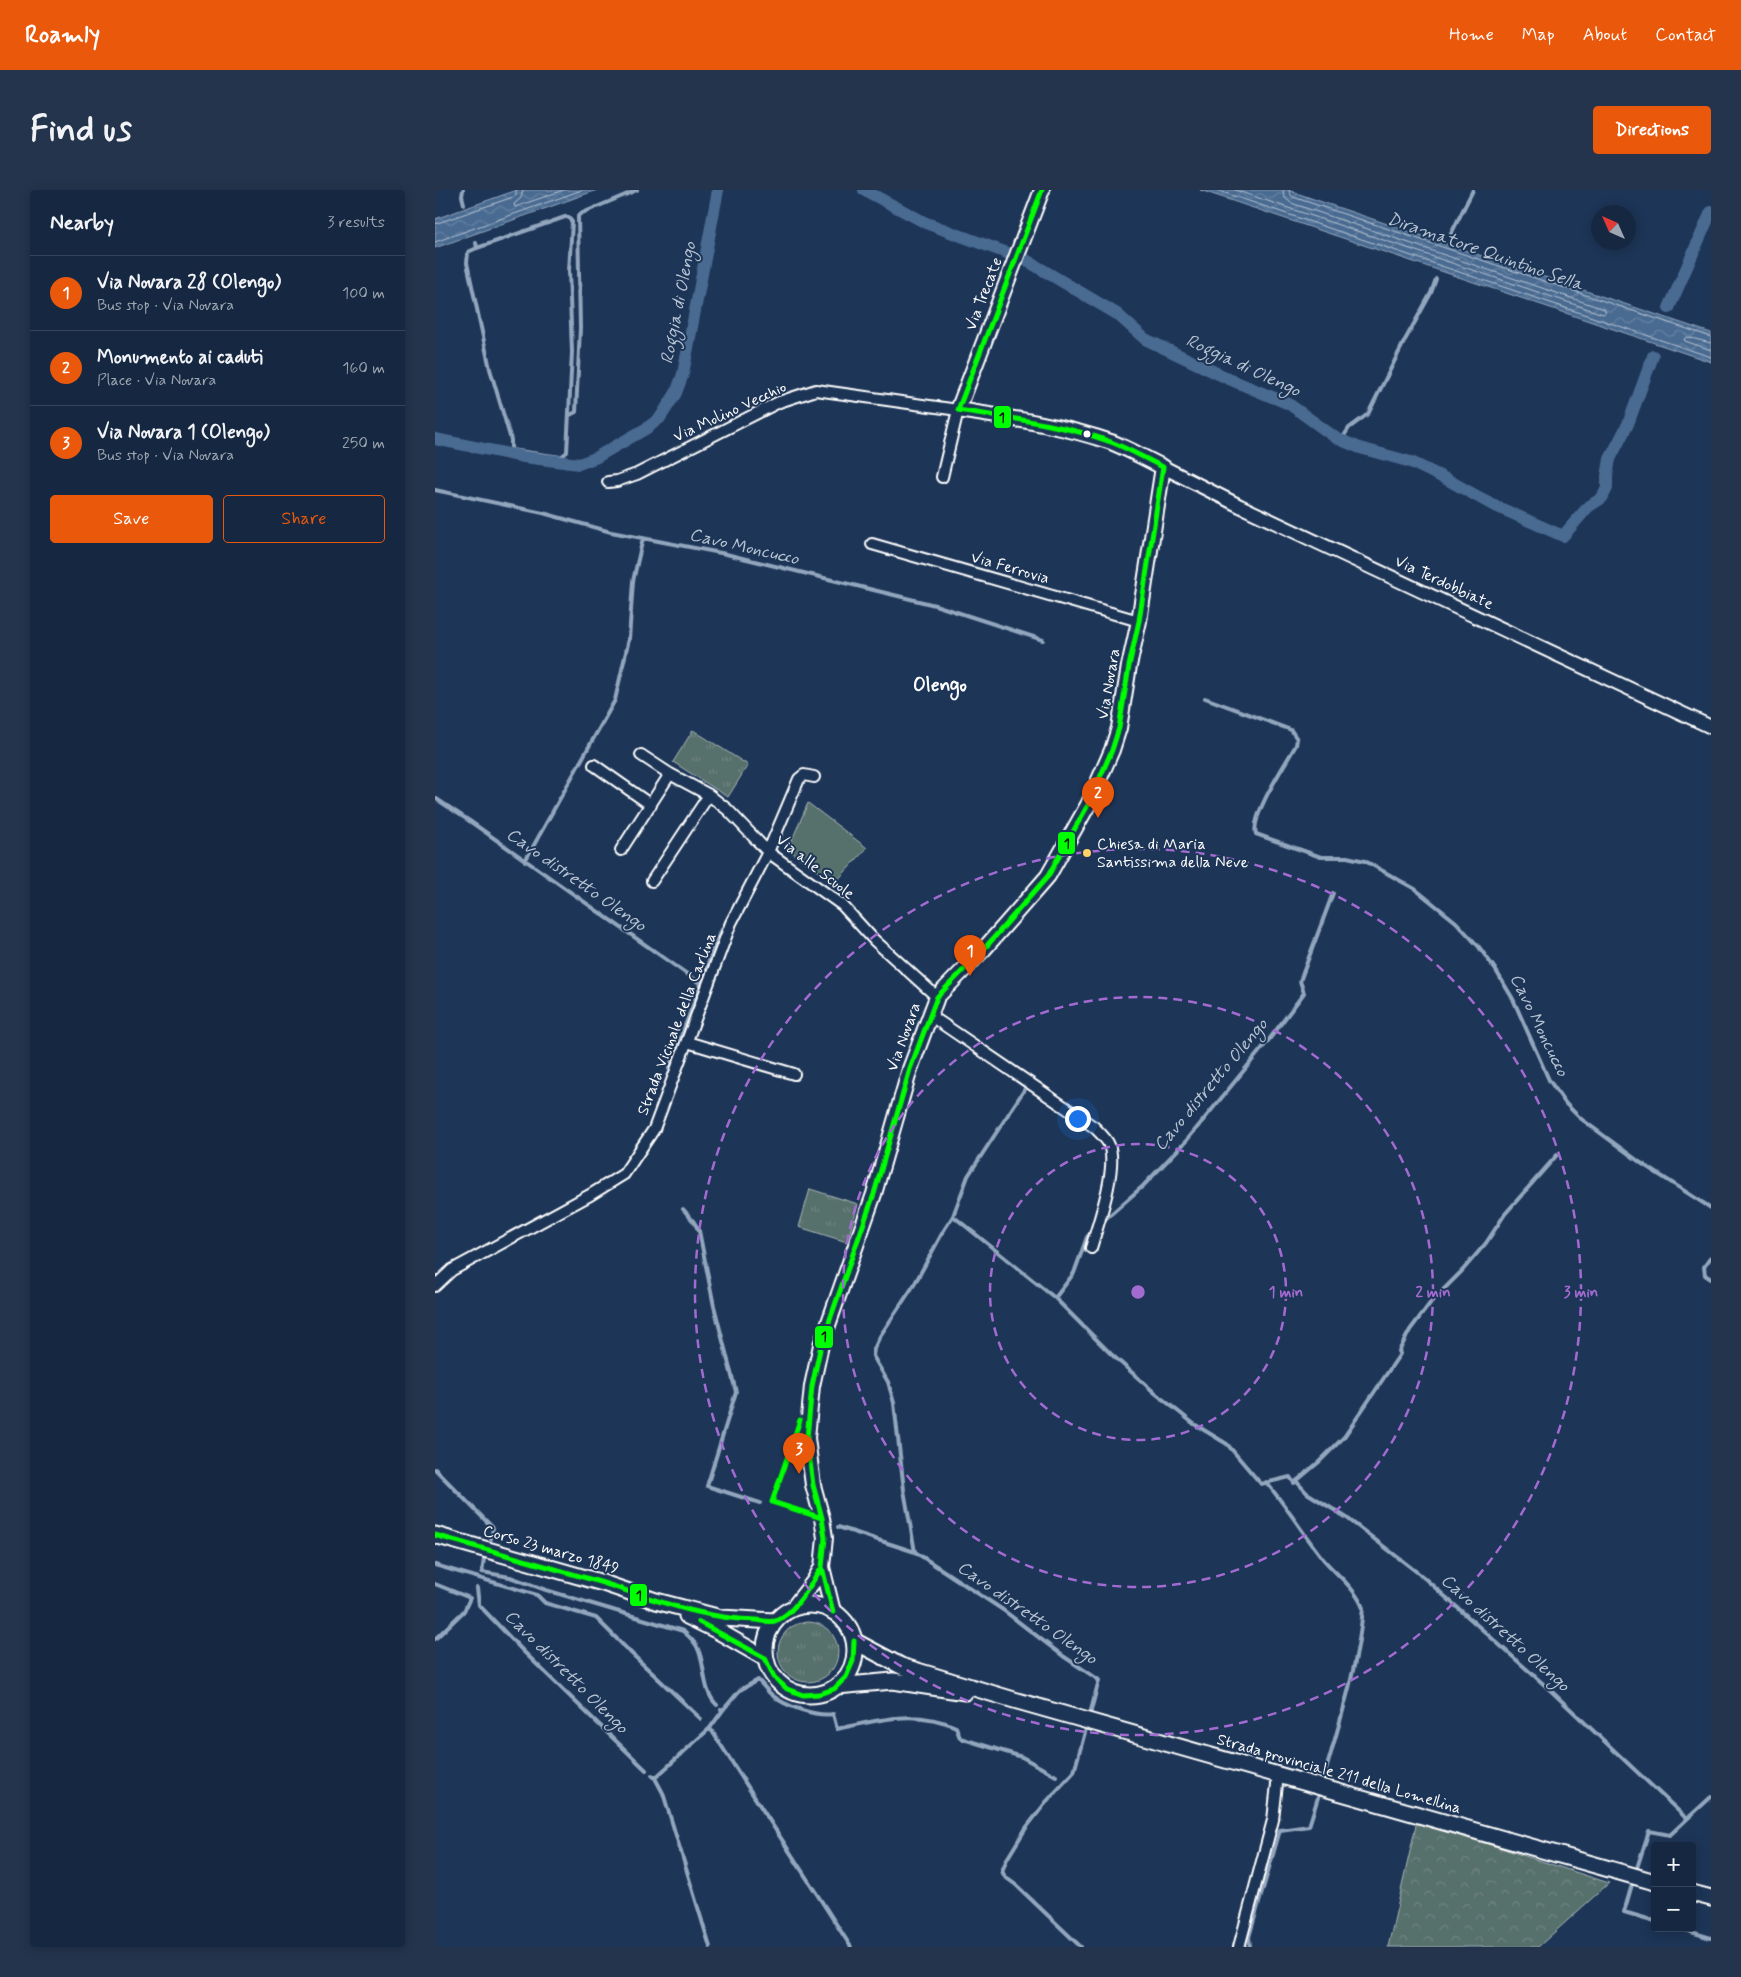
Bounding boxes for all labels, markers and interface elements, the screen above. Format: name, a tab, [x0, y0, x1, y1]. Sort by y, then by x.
text: Roamly	[25, 20, 100, 51]
text: Home	[1449, 23, 1494, 47]
text: Map	[1522, 23, 1555, 47]
text: About	[1583, 23, 1627, 47]
text: Contact	[1655, 23, 1716, 47]
button: Directions	[1593, 106, 1711, 154]
text: Find us	[30, 107, 132, 153]
north arrow	[1591, 205, 1636, 250]
water label: Diramatore Quintino Sella	[1384, 207, 1587, 297]
text: Nearby	[50, 209, 114, 237]
text: 3 results	[327, 212, 385, 233]
water label: Roggia di Olengo	[655, 239, 705, 367]
street label: Via Trecate	[960, 254, 1008, 334]
text: Via Novara 28 (Olengo)	[97, 270, 281, 295]
text: 1	[62, 283, 70, 304]
text: 100 m	[342, 283, 385, 304]
text: Bus stop · Via Novara	[97, 295, 234, 316]
water label: Roggia di Olengo	[1181, 329, 1305, 405]
text: Monumento ai caduti	[97, 345, 263, 370]
text: 2	[62, 358, 70, 379]
text: 160 m	[342, 358, 385, 379]
text: Place · Via Novara	[97, 370, 216, 391]
street label: Via Molino Vecchio	[670, 377, 790, 447]
line badge: 1	[993, 405, 1012, 429]
text: 1	[999, 409, 1005, 427]
text: Via Novara 1 (Olengo)	[97, 420, 270, 445]
unlabelled marker	[1082, 429, 1092, 439]
text: 3	[62, 433, 70, 454]
text: 250 m	[342, 433, 385, 454]
text: Bus stop · Via Novara	[97, 445, 234, 466]
button: Save	[50, 495, 213, 543]
button: Share	[223, 495, 385, 543]
water label: Cavo Moncucco	[687, 523, 802, 572]
street label: Via Ferrovia	[968, 547, 1052, 589]
street label: Via Terdobbiate	[1391, 551, 1497, 615]
street label: Via Novara	[1092, 647, 1126, 721]
district label: Olengo	[913, 673, 967, 701]
pin: 2	[1082, 777, 1114, 818]
water label: Cavo distretto Olengo	[500, 823, 652, 940]
street label: Via alle Scuole	[771, 830, 859, 905]
line badge: 1	[1057, 831, 1076, 855]
place label: Chiesa di Maria Santissima della Neve	[1097, 834, 1249, 873]
text: 1	[1064, 835, 1070, 853]
marker: Chiesa di Maria Santissima della Neve	[1081, 847, 1093, 859]
street label: Strada Vicinale della Carlina	[632, 930, 722, 1118]
pin: 1	[954, 935, 986, 976]
water label: Cavo Moncucco	[1504, 970, 1575, 1082]
street label: Via Novara	[882, 1000, 926, 1074]
water label: Cavo distretto Olengo	[1148, 1013, 1276, 1158]
your location	[1065, 1106, 1091, 1132]
centre of rings	[1129, 1283, 1147, 1301]
text: 1 min	[1269, 1283, 1303, 1303]
text: 2 min	[1415, 1283, 1451, 1303]
text: 3 min	[1564, 1283, 1598, 1303]
line badge: 1	[814, 1325, 834, 1349]
text: 1	[821, 1328, 827, 1346]
pin: 3	[783, 1433, 815, 1474]
street label: Corso 23 marzo 1849	[481, 1521, 622, 1580]
water label: Cavo distretto Olengo	[951, 1556, 1103, 1673]
water label: Cavo distretto Olengo	[1434, 1569, 1576, 1700]
line badge: 1	[629, 1583, 648, 1607]
text: 1	[636, 1587, 642, 1605]
water label: Cavo distretto Olengo	[497, 1605, 634, 1741]
street label: Strada provinciale 211 della Lomellina	[1214, 1729, 1464, 1819]
map controls	[1651, 1842, 1696, 1932]
button: +	[1651, 1842, 1696, 1887]
button: −	[1651, 1887, 1696, 1932]

